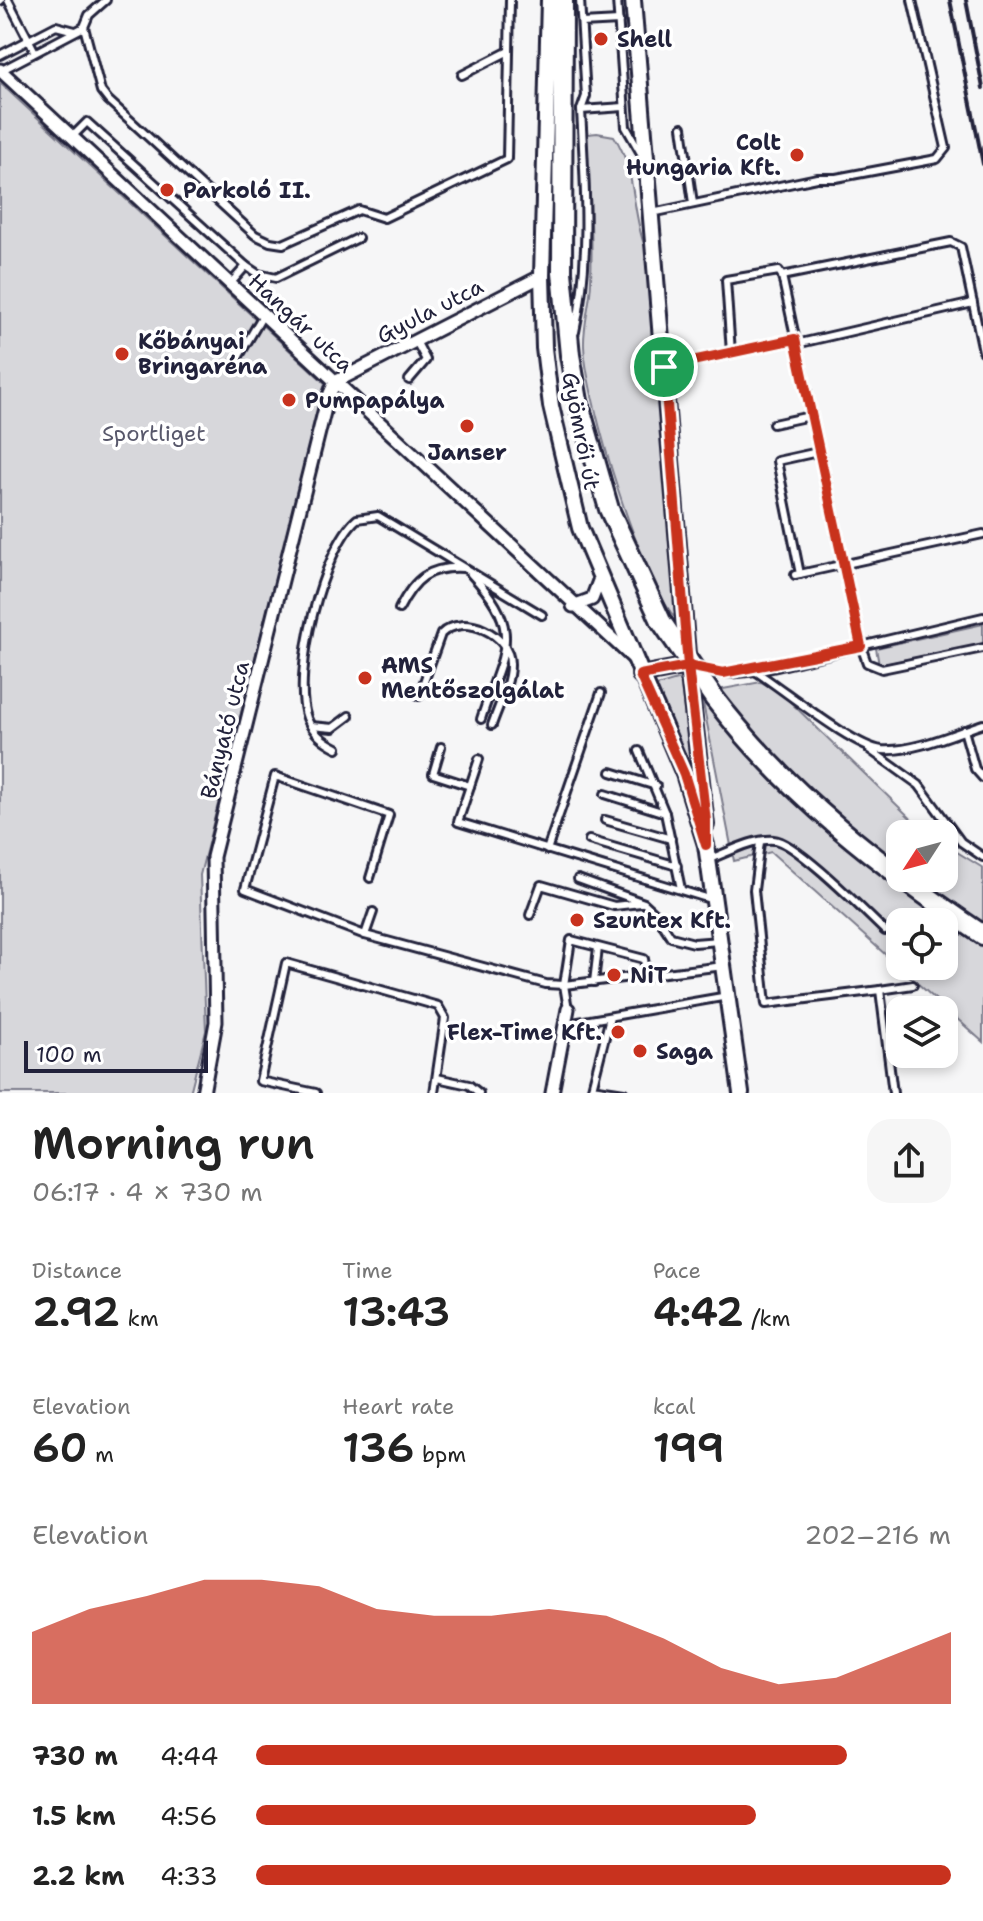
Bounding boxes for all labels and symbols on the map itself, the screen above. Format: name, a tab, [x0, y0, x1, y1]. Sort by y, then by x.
place label: Shell	[617, 25, 673, 54]
marker: Shell	[592, 30, 610, 48]
place label: Colt Hungaria Kft.	[626, 128, 781, 182]
marker: Colt Hungaria Kft.	[788, 146, 806, 164]
place label: Parkoló II.	[183, 176, 311, 205]
marker: Parkoló II.	[158, 181, 176, 199]
street label: Hangár utca	[242, 267, 360, 379]
street label: Gyula utca	[372, 272, 488, 350]
place label: Kőbányai Bringaréna	[138, 327, 267, 381]
pin	[630, 333, 698, 401]
marker: Kőbányai Bringaréna	[113, 345, 131, 363]
street label: Gyömrői út	[555, 370, 607, 492]
place label: Pumpapálya	[305, 386, 444, 415]
marker: Pumpapálya	[280, 391, 298, 409]
marker: Janser	[458, 417, 476, 435]
park label: Sportliget	[102, 419, 206, 448]
place label: Janser	[427, 438, 507, 467]
place label: AMS Mentőszolgálat	[381, 651, 565, 705]
street label: Bányató utca	[194, 658, 256, 802]
marker: AMS Mentőszolgálat	[356, 669, 374, 687]
north arrow	[886, 820, 958, 892]
place label: Szuntex Kft.	[593, 906, 731, 935]
marker: Szuntex Kft.	[568, 911, 586, 929]
place label: NiT	[630, 961, 668, 990]
marker: NiT	[605, 966, 623, 984]
place label: Flex-Time Kft.	[447, 1018, 602, 1047]
marker: Flex-Time Kft.	[609, 1023, 627, 1041]
scale bar	[24, 1037, 208, 1073]
place label: Saga	[656, 1037, 713, 1066]
marker: Saga	[631, 1042, 649, 1060]

